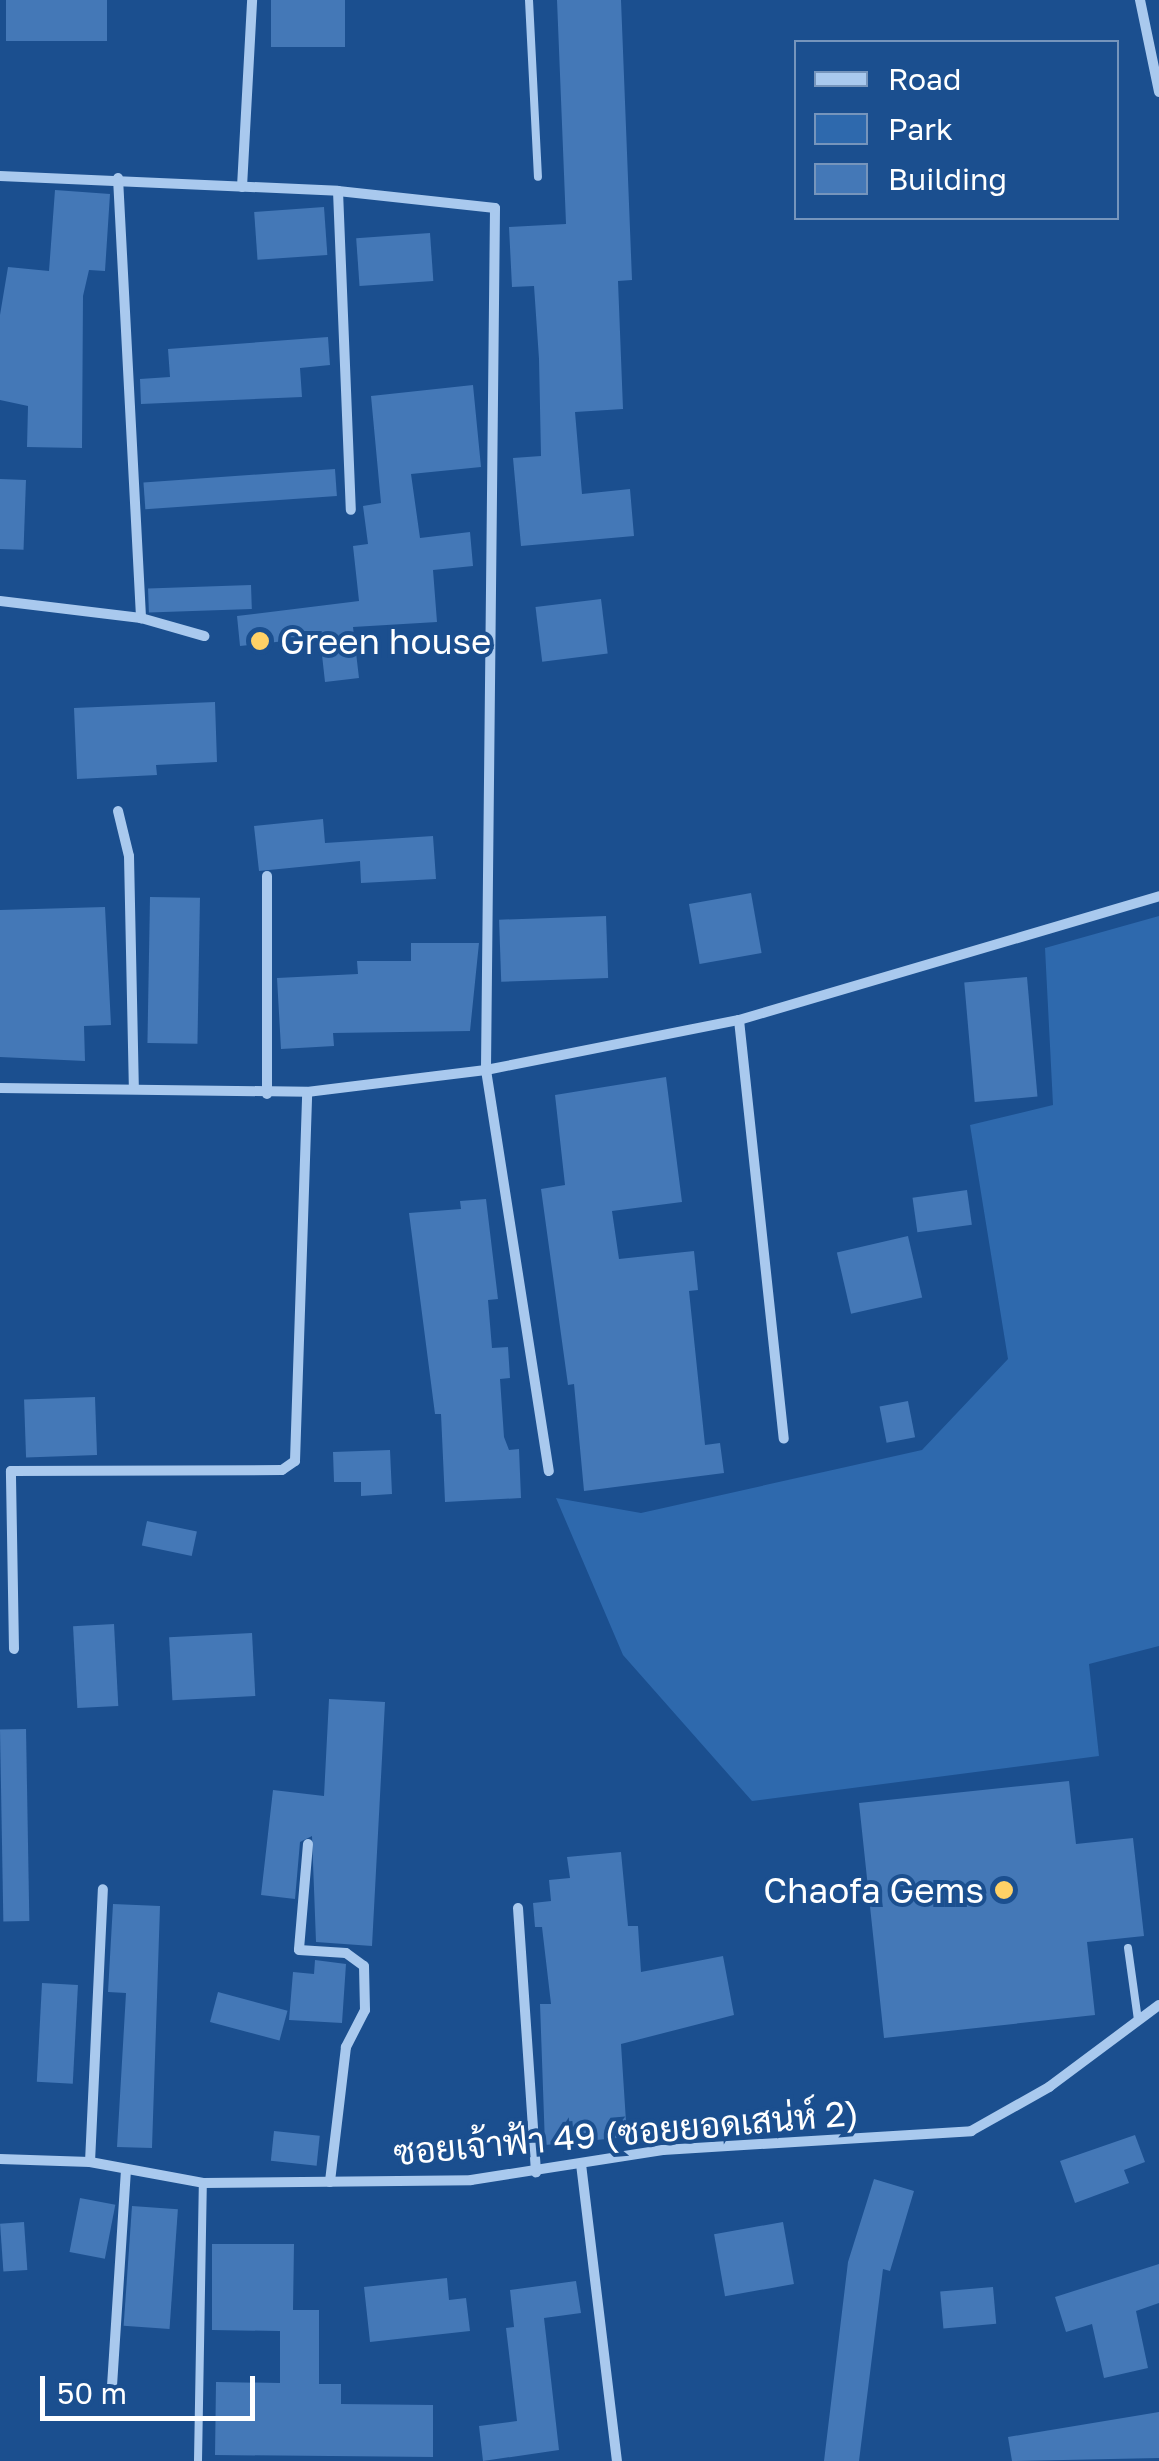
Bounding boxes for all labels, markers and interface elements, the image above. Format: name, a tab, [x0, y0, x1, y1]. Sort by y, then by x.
legend	[794, 40, 1119, 220]
text: Road	[888, 61, 962, 97]
text: Park	[888, 111, 953, 147]
text: Building	[888, 161, 1007, 197]
place label: Green house	[280, 620, 491, 662]
marker: Green house	[249, 630, 271, 652]
place label: Chaofa Gems	[763, 1869, 984, 1911]
marker: Chaofa Gems	[993, 1879, 1015, 1901]
street label: ซอยเจ้าฟ้า 49 (ซอยยอดเสน่ห์ 2)	[392, 2091, 860, 2173]
scale bar	[45, 2356, 260, 2418]
text: 50 m	[57, 2375, 127, 2411]

